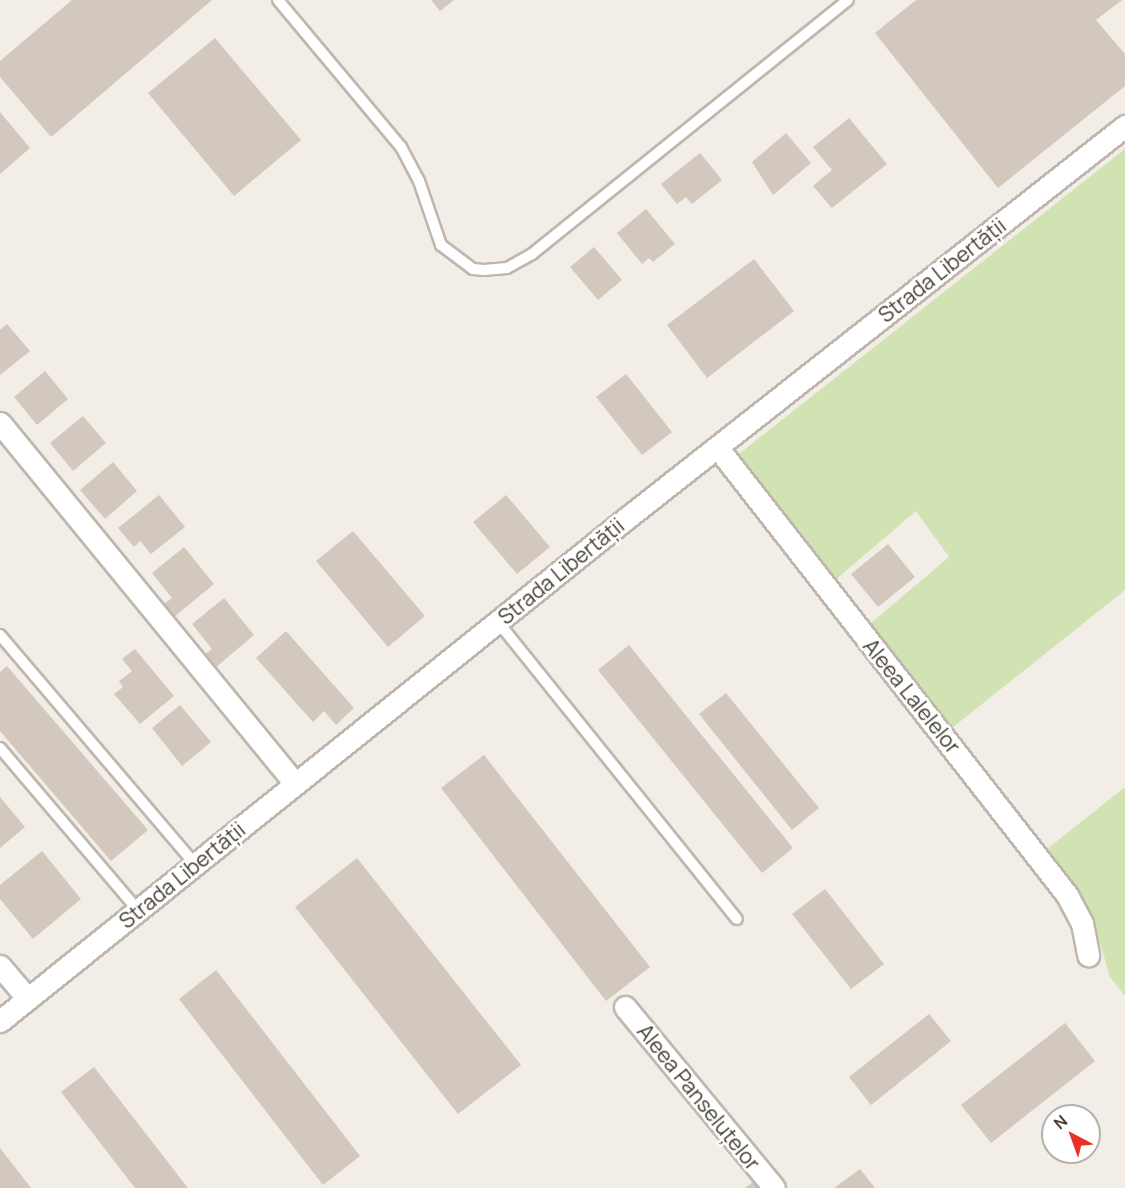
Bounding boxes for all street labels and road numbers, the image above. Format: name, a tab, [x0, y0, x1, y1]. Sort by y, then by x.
street label: Strada Libertății	[873, 212, 1011, 328]
street label: Strada Libertății	[493, 513, 629, 629]
street label: Aleea Lalelelor	[858, 634, 966, 758]
street label: Strada Libertății	[114, 817, 250, 933]
street label: Aleea Panseluțelor	[632, 1019, 766, 1175]

